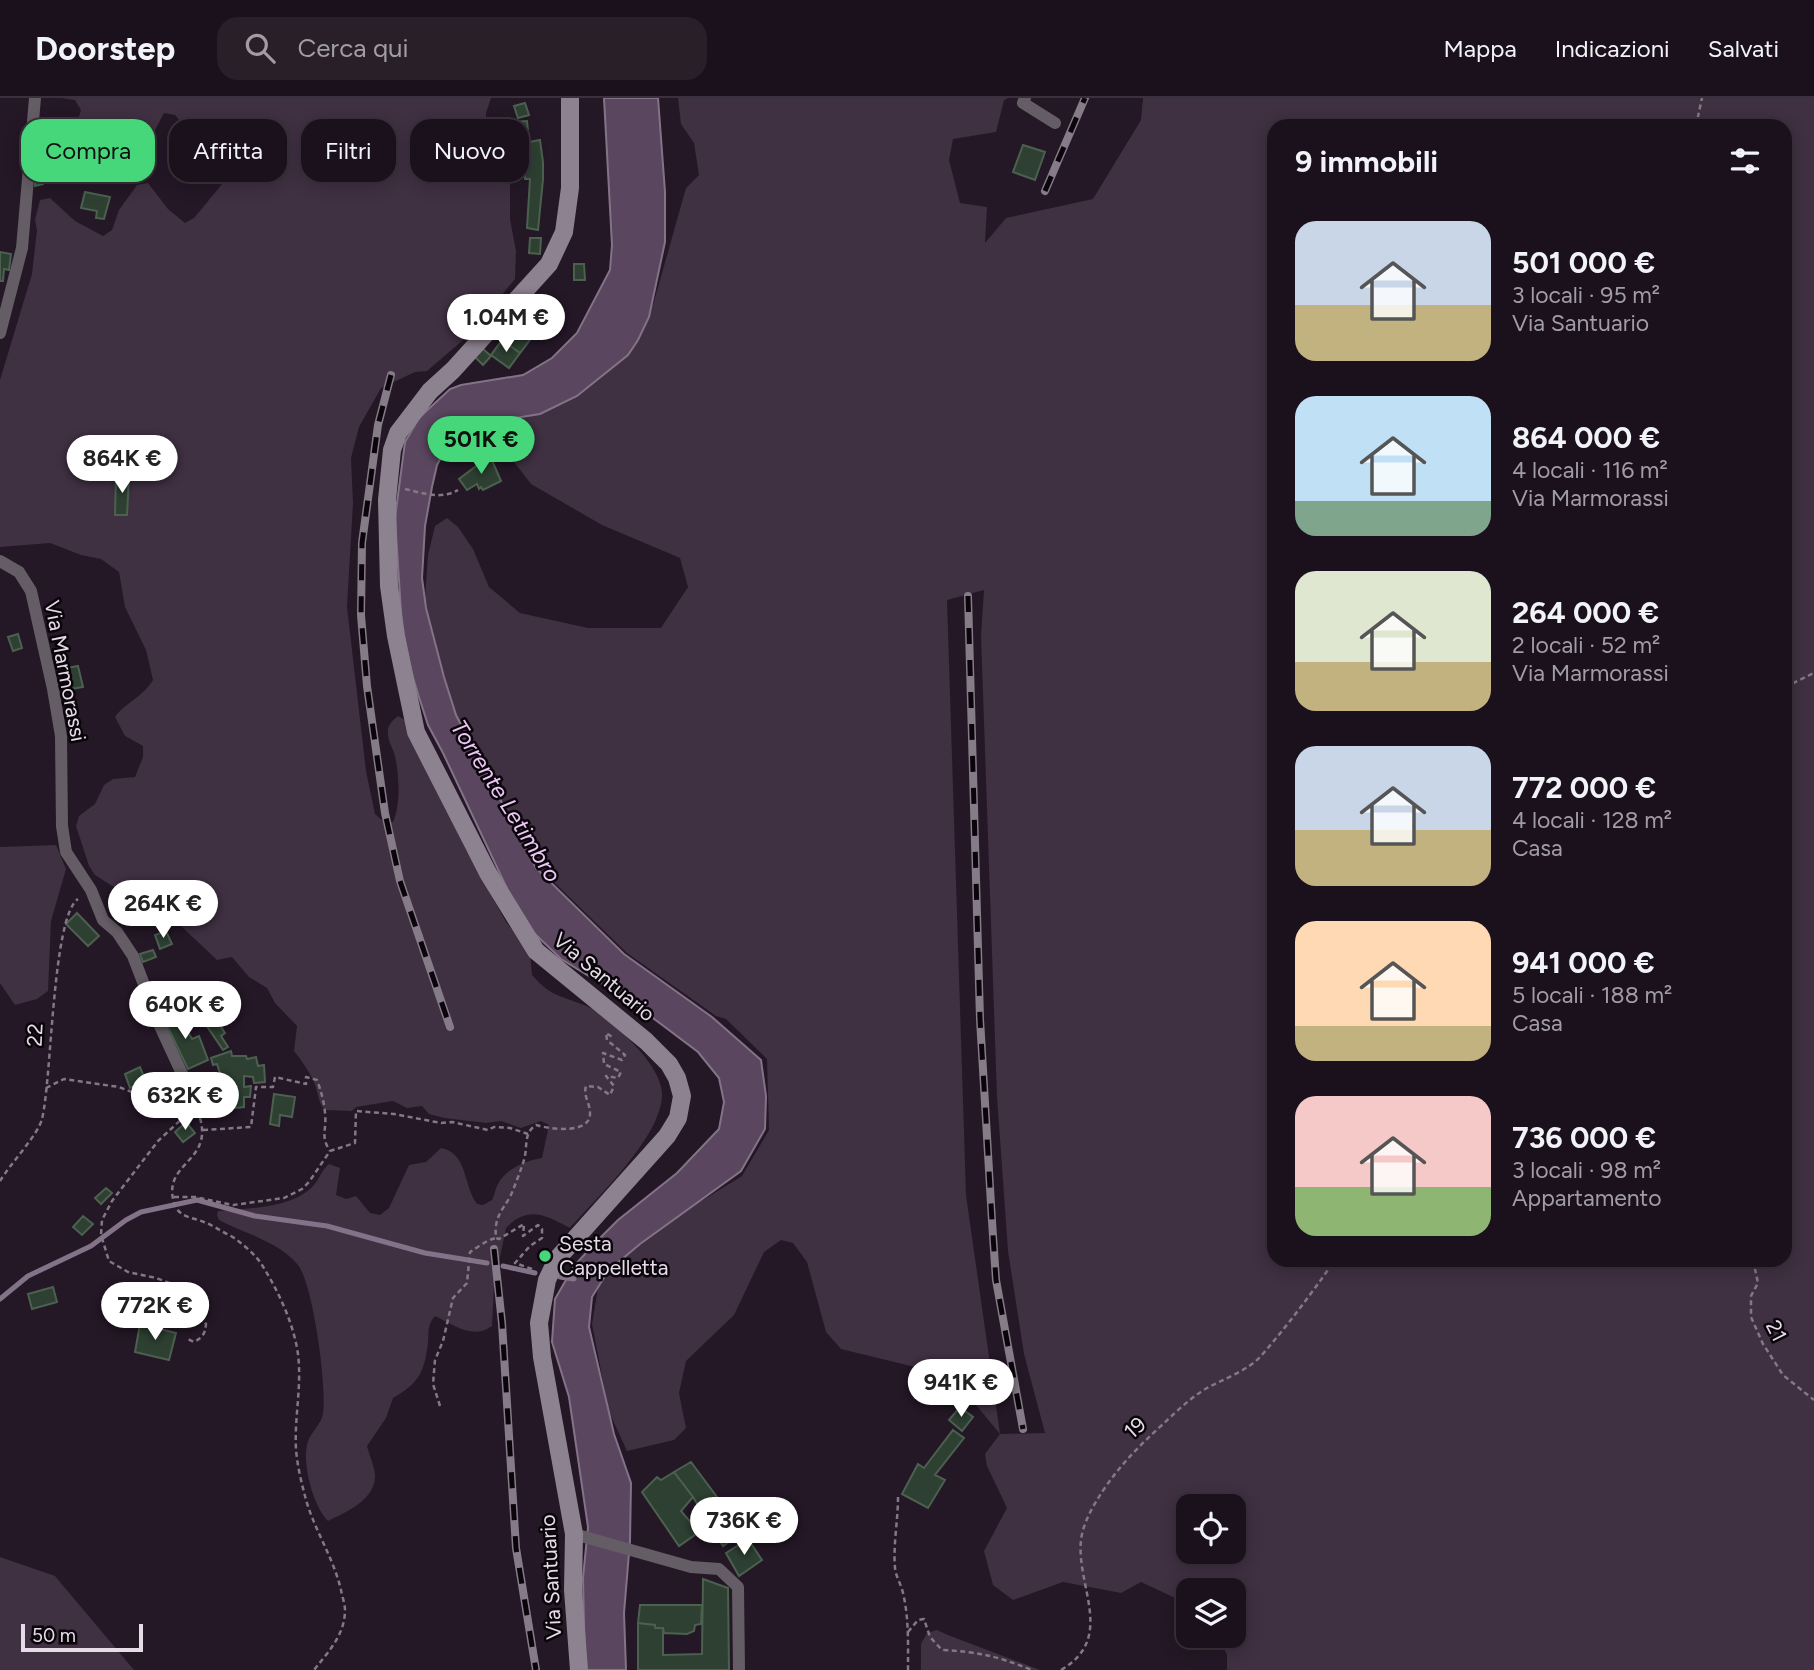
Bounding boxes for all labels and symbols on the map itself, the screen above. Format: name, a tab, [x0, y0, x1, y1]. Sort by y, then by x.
pin: 1.04M €	[441, 294, 571, 354]
pin: 501K €	[424, 416, 538, 476]
pin: 864K €	[65, 436, 179, 495]
street label: Via Marmorassi	[40, 598, 91, 744]
water label: Torrente Letimbro	[445, 715, 567, 887]
pin: 264K €	[106, 880, 220, 940]
street label: Via Santuario	[548, 927, 660, 1026]
pin: 640K €	[128, 982, 242, 1041]
street label: 22	[21, 1023, 48, 1047]
pin: 632K €	[128, 1072, 242, 1132]
place label: Sesta Cappelletta	[559, 1231, 668, 1280]
marker: Sesta Cappelletta	[537, 1248, 553, 1264]
pin: 772K €	[98, 1282, 212, 1342]
street label: 21	[1761, 1316, 1792, 1346]
pin: 941K €	[904, 1360, 1018, 1419]
street label: 19	[1119, 1411, 1151, 1444]
pin: 736K €	[687, 1498, 801, 1557]
street label: Via Santuario	[535, 1514, 566, 1640]
scale bar	[21, 1621, 144, 1653]

